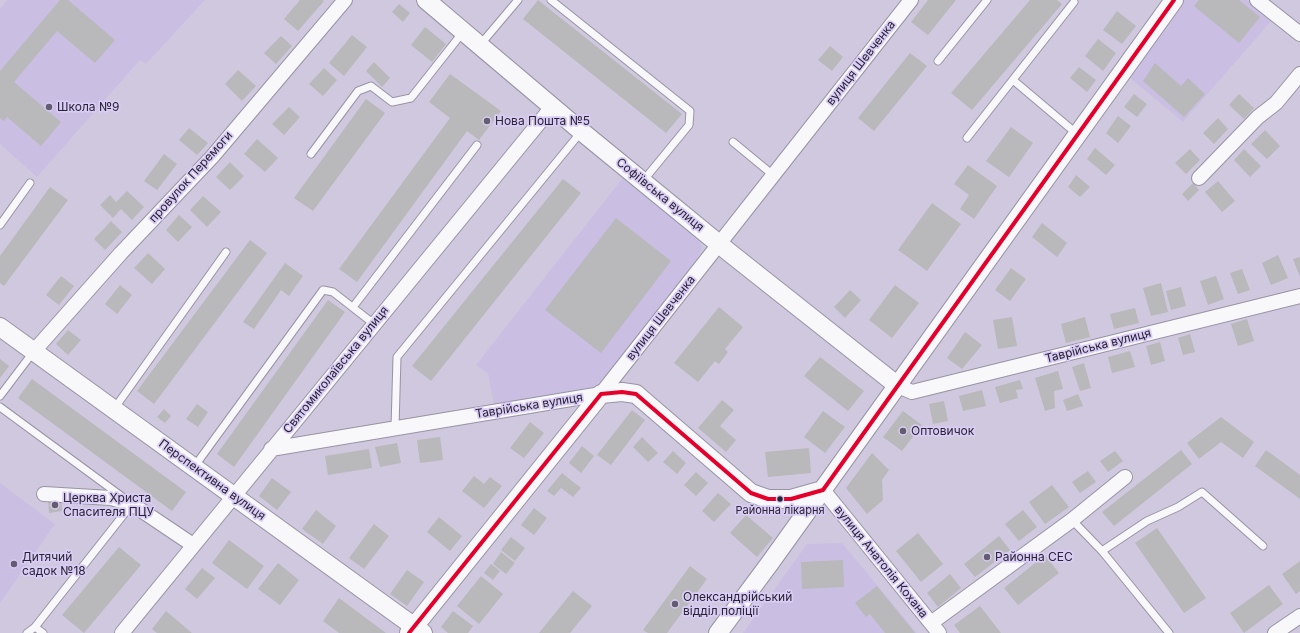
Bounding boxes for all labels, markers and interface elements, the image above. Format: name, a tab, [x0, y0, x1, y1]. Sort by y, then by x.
street label: вулиця Шевченка	[823, 18, 899, 108]
place label: Школа №9	[57, 100, 119, 114]
marker: Школа №9	[44, 102, 54, 112]
place label: Нова Пошта №5	[495, 114, 590, 128]
marker: Нова Пошта №5	[482, 116, 492, 126]
street label: провулок Перемоги	[146, 128, 236, 226]
street label: Софіївська вулиця	[613, 155, 707, 235]
street label: вулиця Шевченка	[623, 273, 699, 363]
street label: Святомиколаївська вулиця	[280, 304, 392, 436]
street label: Таврійська вулиця	[1044, 326, 1152, 366]
street label: Таврійська вулиця	[474, 390, 584, 422]
place label: Оптовичок	[911, 424, 974, 438]
marker: Оптовичок	[898, 426, 908, 436]
street label: Перспективна вулиця	[156, 436, 268, 524]
place label: Церква Христа Спасителя ПЦУ	[63, 491, 154, 519]
marker: Районна лікарня	[775, 494, 785, 504]
marker: Церква Христа Спасителя ПЦУ	[50, 500, 60, 510]
street label: вулиця Анатолія Кохана	[831, 503, 931, 621]
place label: Районна лікарня	[735, 504, 825, 518]
place label: Дитячий садок №18	[22, 550, 86, 578]
place label: Районна СЕС	[995, 550, 1073, 564]
marker: Районна СЕС	[982, 552, 992, 562]
marker: Дитячий садок №18	[9, 559, 19, 569]
place label: Олександрійський відділ поліції	[683, 590, 792, 618]
marker: Олександрійський відділ поліції	[670, 599, 680, 609]

